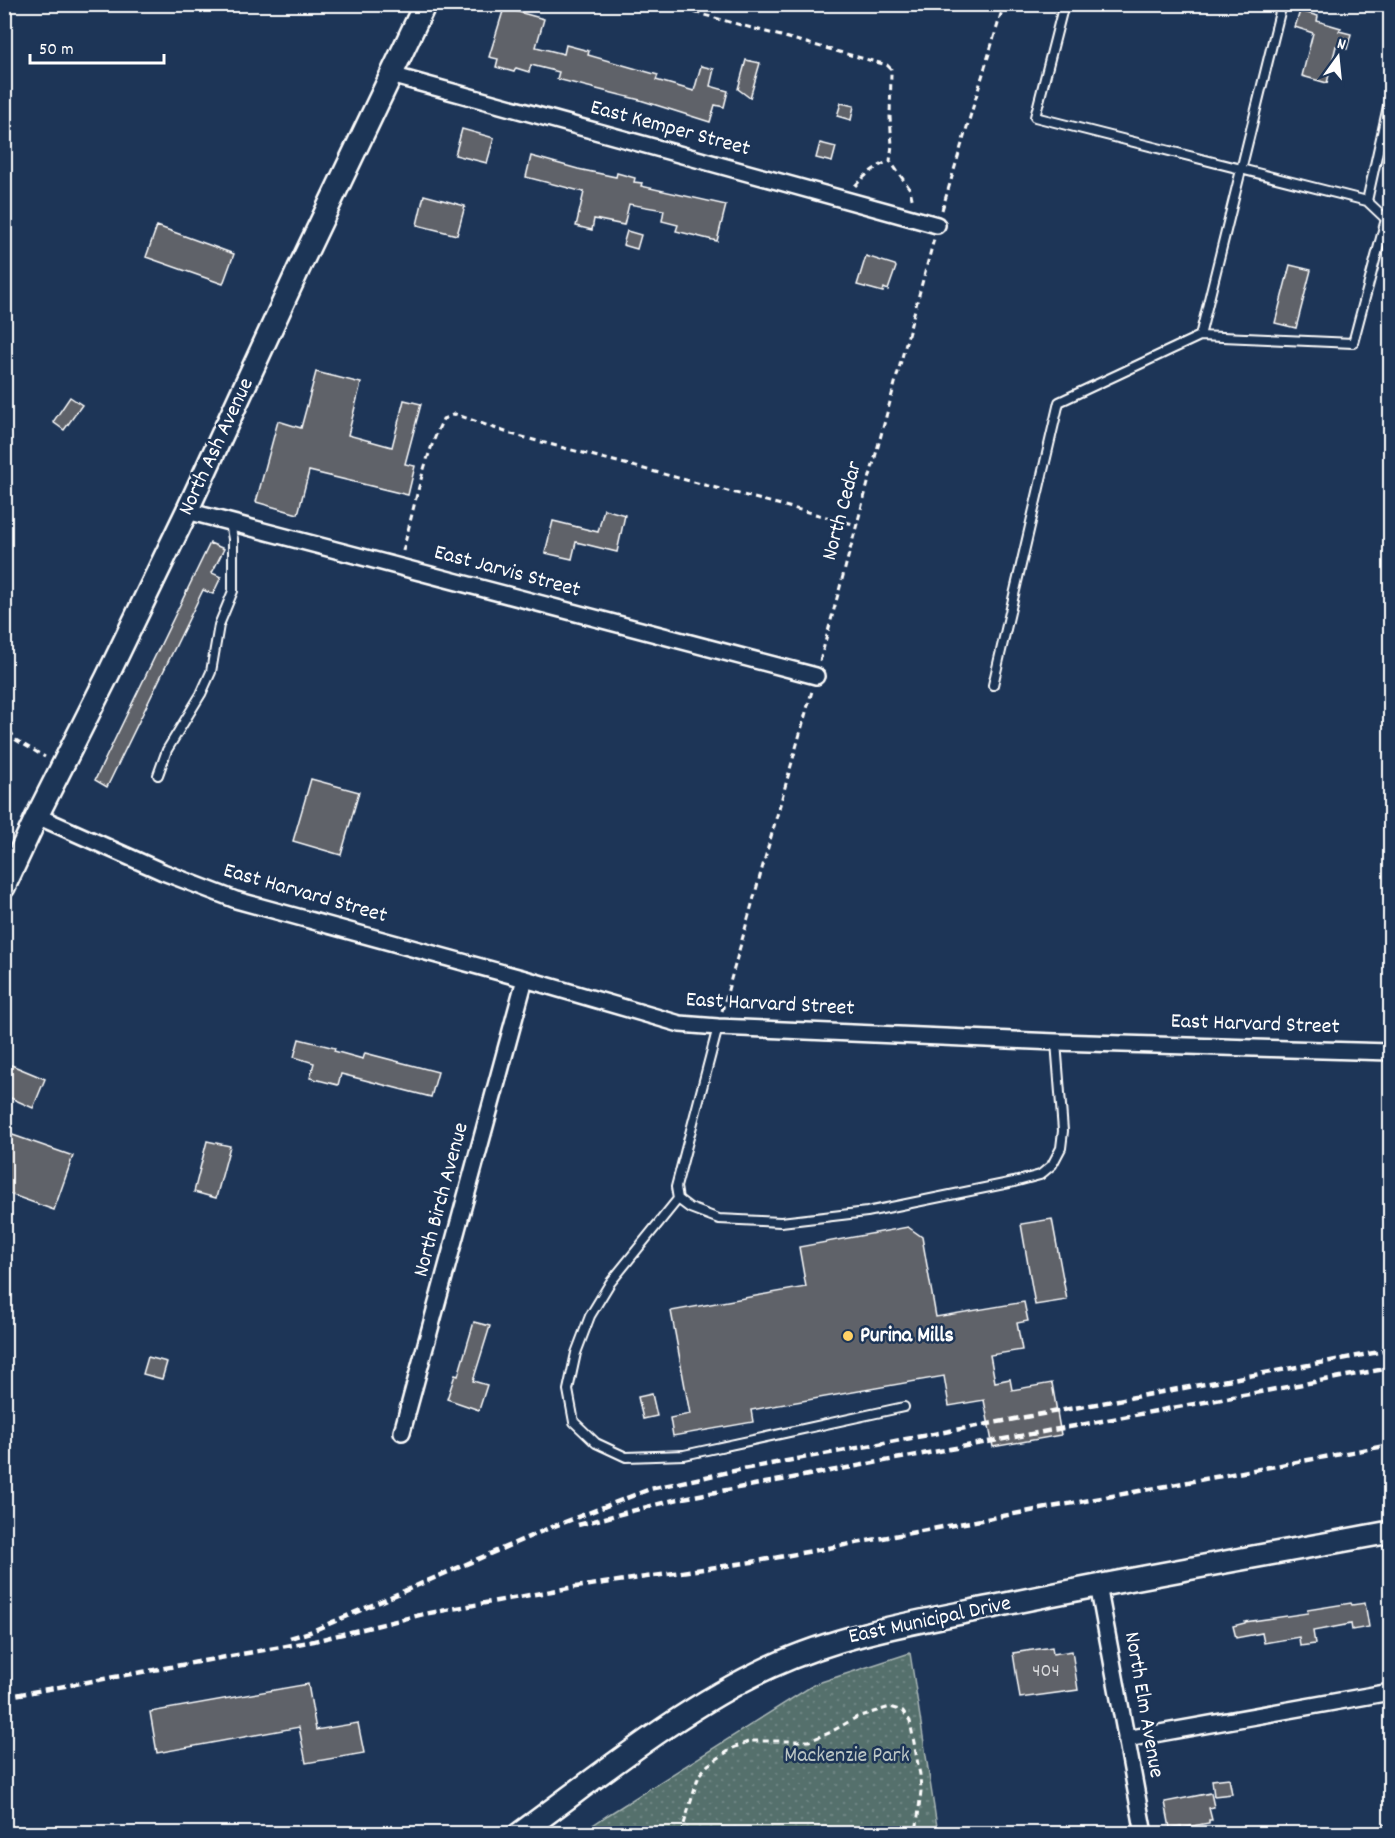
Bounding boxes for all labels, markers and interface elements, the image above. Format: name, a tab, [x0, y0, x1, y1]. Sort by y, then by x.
scale bar	[30, 27, 164, 65]
north arrow	[1308, 27, 1368, 87]
text: N	[1334, 33, 1348, 57]
text: 50 m	[39, 38, 74, 63]
street label: East Kemper Street	[587, 93, 753, 165]
street label: North Ash Avenue	[172, 373, 262, 521]
street label: North Cedar	[815, 457, 871, 564]
street label: East Jarvis Street	[430, 538, 584, 606]
street label: East Harvard Street	[220, 856, 390, 932]
street label: East Harvard Street	[685, 985, 855, 1025]
street label: East Harvard Street	[1170, 1007, 1340, 1043]
street label: North Birch Avenue	[406, 1119, 478, 1281]
place label: Purina Mills	[860, 1321, 954, 1352]
marker: Purina Mills	[841, 1329, 855, 1343]
street label: East Municipal Drive	[846, 1589, 1014, 1653]
street label: North Elm Avenue	[1115, 1630, 1171, 1780]
house number: 404	[1032, 1658, 1060, 1686]
park label: Mackenzie Park	[784, 1741, 910, 1772]

